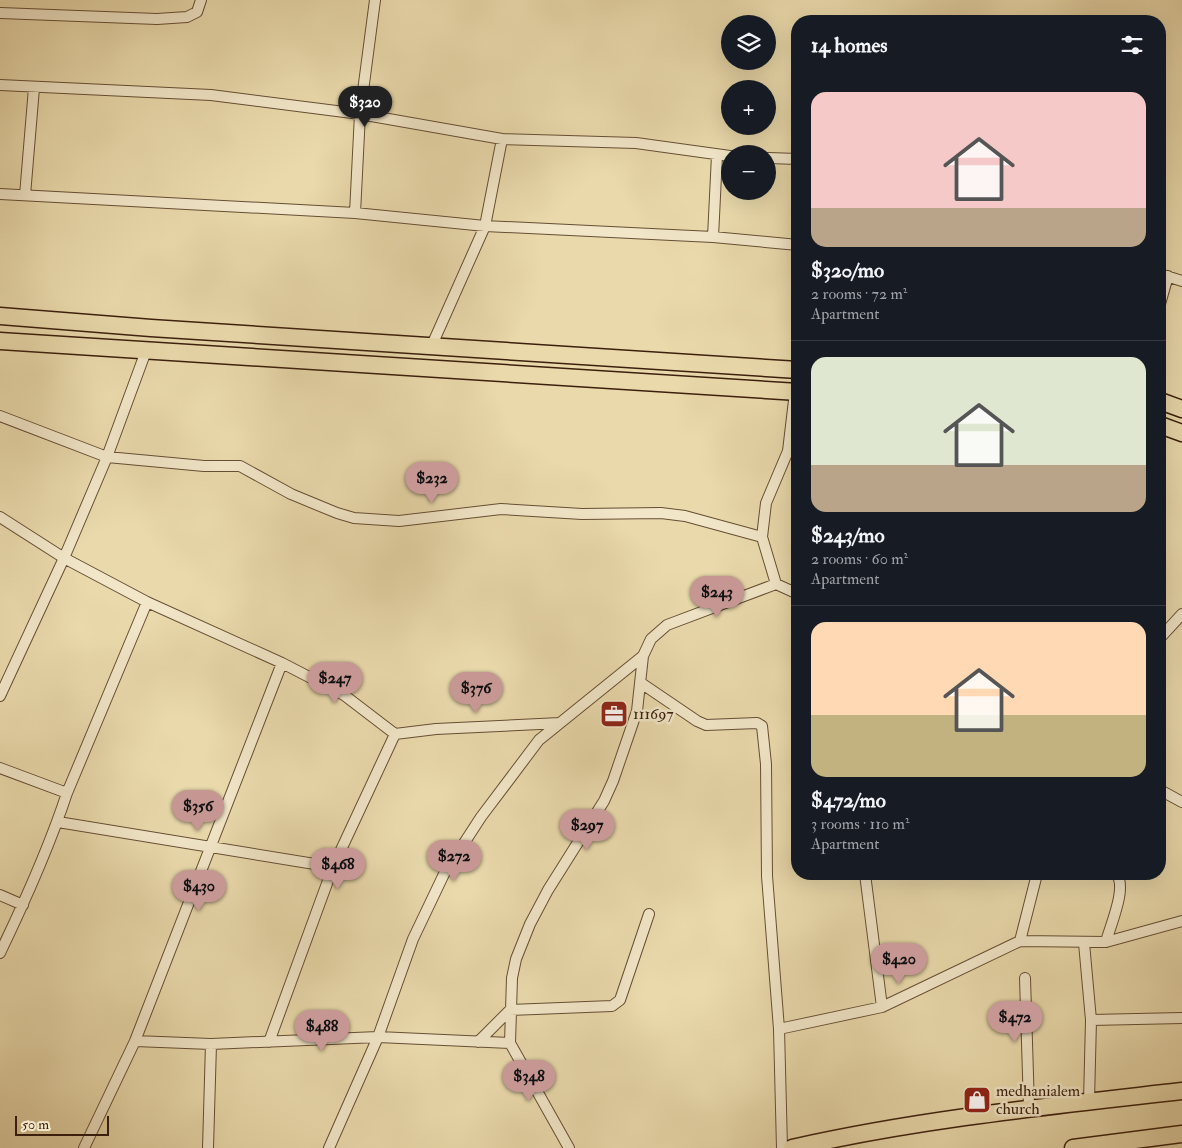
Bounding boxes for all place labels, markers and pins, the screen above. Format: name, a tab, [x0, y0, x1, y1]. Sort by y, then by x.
pin: $320	[335, 86, 395, 128]
pin: $232	[402, 462, 462, 504]
pin: $243	[687, 576, 747, 618]
pin: $247	[305, 662, 365, 704]
pin: $376	[446, 672, 506, 714]
office icon: 111697	[599, 699, 629, 729]
place label: 111697	[633, 704, 674, 724]
pin: $356	[168, 790, 228, 832]
pin: $297	[557, 808, 617, 851]
pin: $272	[424, 840, 484, 882]
pin: $468	[308, 848, 368, 890]
pin: $430	[169, 870, 229, 912]
pin: $420	[869, 942, 929, 985]
pin: $472	[985, 1000, 1045, 1043]
pin: $488	[292, 1010, 352, 1052]
pin: $348	[499, 1060, 559, 1102]
place label: medhanialem church	[996, 1081, 1081, 1119]
shop icon: medhanialem church	[962, 1085, 992, 1115]

